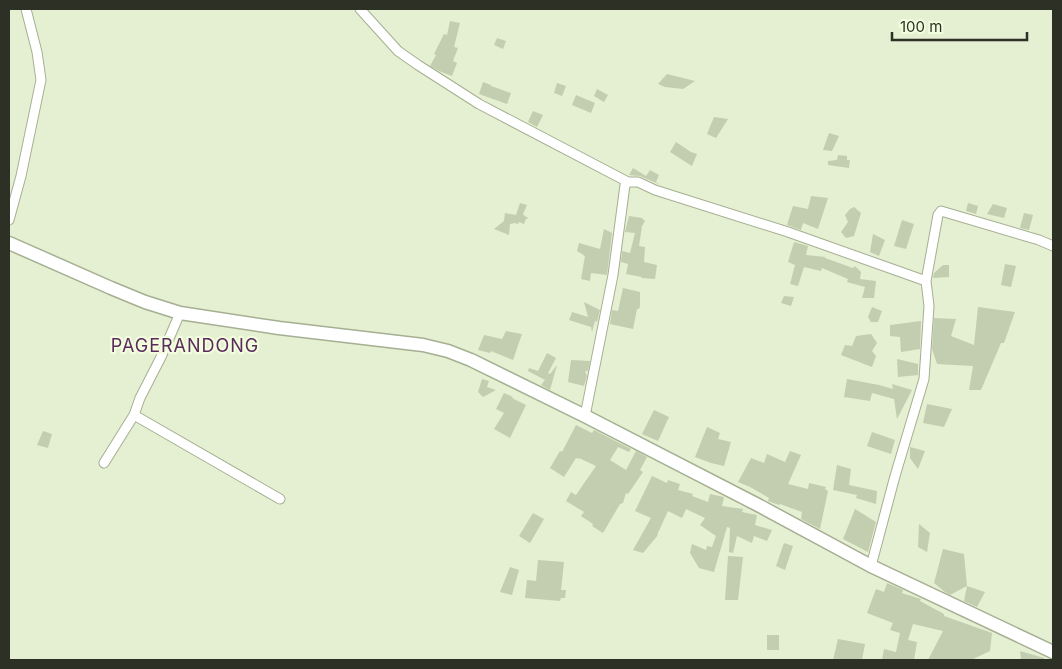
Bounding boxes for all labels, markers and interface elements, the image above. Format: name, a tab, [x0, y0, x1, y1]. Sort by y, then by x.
scale bar	[892, 10, 1027, 42]
text: 100 m	[900, 17, 942, 36]
district label: PAGERANDONG	[111, 335, 259, 356]

